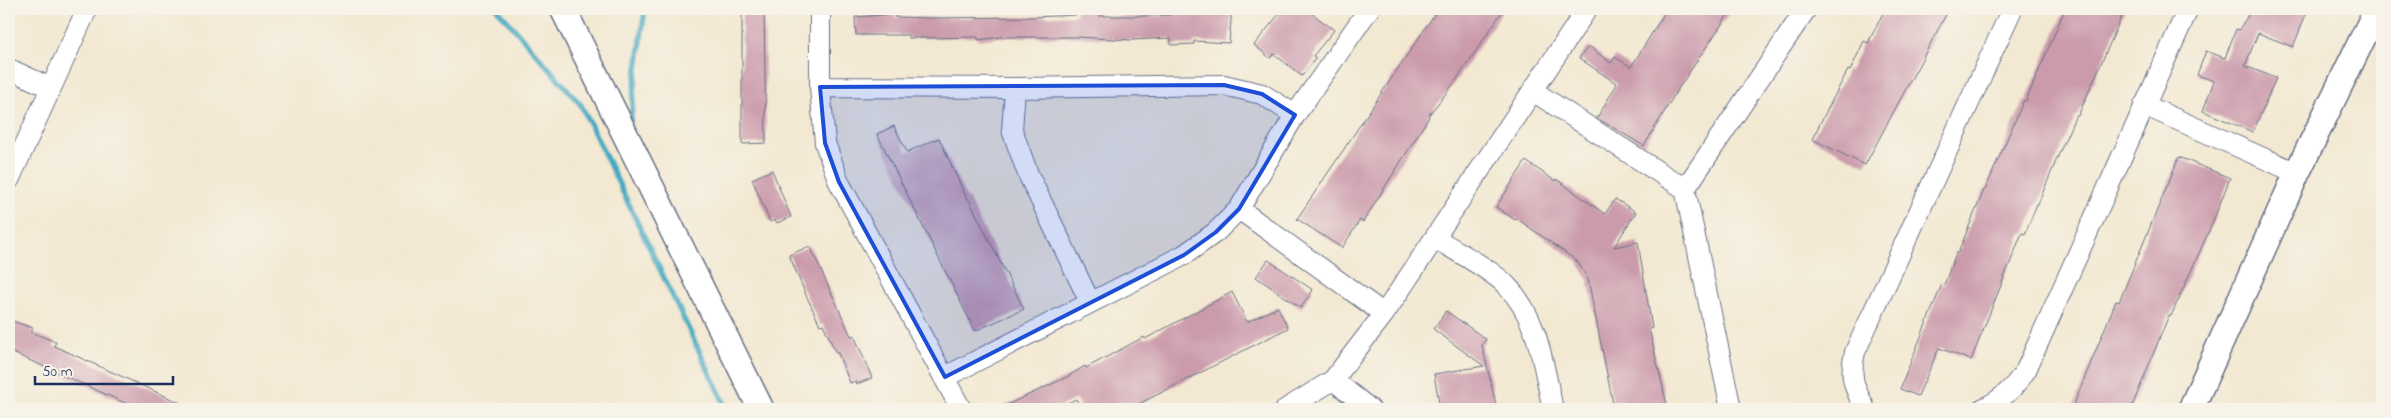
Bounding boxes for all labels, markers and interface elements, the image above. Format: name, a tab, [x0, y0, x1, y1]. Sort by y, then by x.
scale bar	[35, 353, 172, 385]
text: 50 m	[42, 361, 73, 383]

